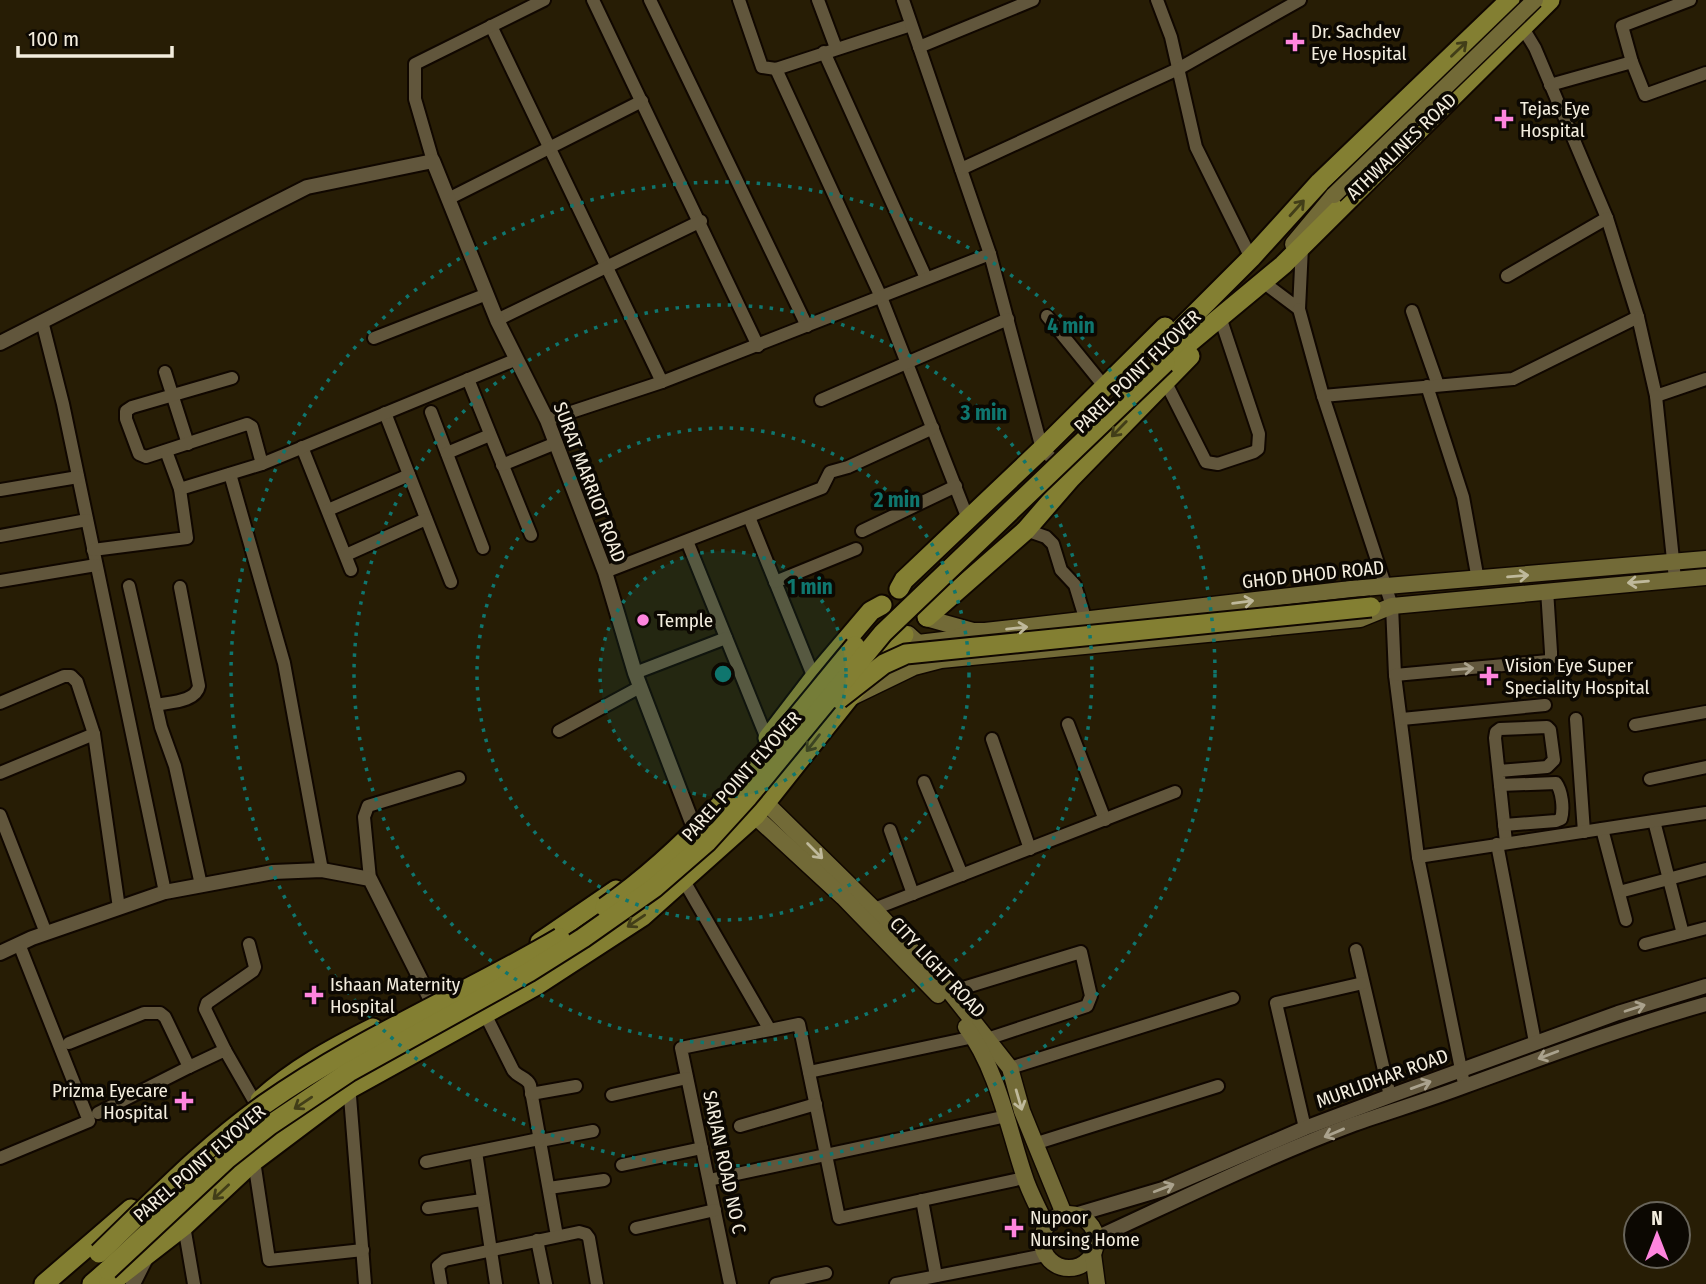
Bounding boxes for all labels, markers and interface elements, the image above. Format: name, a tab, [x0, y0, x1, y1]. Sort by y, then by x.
scale bar	[18, 14, 172, 58]
place label: Dr. Sachdev Eye Hospital	[1311, 20, 1407, 65]
text: 100 m	[28, 26, 79, 52]
marker: Dr. Sachdev Eye Hospital	[1285, 32, 1305, 52]
one-way arrow	[1450, 40, 1467, 57]
street label: ATHWALINES ROAD	[1342, 88, 1461, 205]
place label: Tejas Eye Hospital	[1520, 97, 1590, 142]
marker: Tejas Eye Hospital	[1494, 109, 1514, 129]
one-way arrow	[1289, 199, 1305, 217]
street label: PAREL POINT FLYOVER	[1069, 305, 1205, 438]
text: 4 min	[1047, 313, 1095, 339]
street label: SURAT MARRIOT ROAD	[548, 399, 631, 566]
text: 3 min	[960, 400, 1007, 426]
one-way arrow	[1110, 420, 1127, 437]
text: 2 min	[873, 487, 920, 513]
street label: GHOD DHOD ROAD	[1241, 556, 1385, 593]
one-way arrow	[1506, 569, 1529, 582]
text: 1 min	[787, 574, 833, 600]
one-way arrow	[1627, 576, 1650, 589]
one-way arrow	[1231, 596, 1254, 609]
place label: Temple	[657, 609, 713, 632]
marker: Temple	[635, 612, 651, 628]
one-way arrow	[1005, 621, 1028, 634]
place label: Vision Eye Super Speciality Hospital	[1505, 654, 1650, 699]
centre of rings	[711, 662, 735, 686]
one-way arrow	[1452, 662, 1474, 675]
marker: Vision Eye Super Speciality Hospital	[1479, 666, 1499, 686]
street label: PAREL POINT FLYOVER	[677, 706, 806, 846]
one-way arrow	[805, 734, 821, 752]
one-way arrow	[806, 842, 823, 859]
street label: CITY LIGHT ROAD	[885, 912, 990, 1022]
one-way arrow	[627, 914, 646, 928]
place label: Ishaan Maternity Hospital	[330, 973, 461, 1018]
marker: Ishaan Maternity Hospital	[304, 985, 324, 1005]
one-way arrow	[1623, 1000, 1645, 1013]
street label: MURLIDHAR ROAD	[1313, 1044, 1451, 1113]
one-way arrow	[1537, 1050, 1559, 1062]
one-way arrow	[1409, 1077, 1431, 1090]
place label: Prizma Eyecare Hospital	[52, 1079, 168, 1124]
street label: SARJAN ROAD NO C	[698, 1088, 751, 1236]
one-way arrow	[1013, 1088, 1026, 1110]
marker: Prizma Eyecare Hospital	[174, 1091, 194, 1111]
one-way arrow	[294, 1096, 313, 1110]
street label: PAREL POINT FLYOVER	[129, 1100, 270, 1227]
one-way arrow	[1324, 1127, 1345, 1140]
one-way arrow	[1153, 1180, 1175, 1193]
one-way arrow	[212, 1184, 230, 1200]
north arrow	[1622, 1200, 1692, 1270]
place label: Nupoor Nursing Home	[1030, 1206, 1140, 1251]
text: N	[1651, 1207, 1663, 1230]
marker: Nupoor Nursing Home	[1004, 1218, 1024, 1238]

